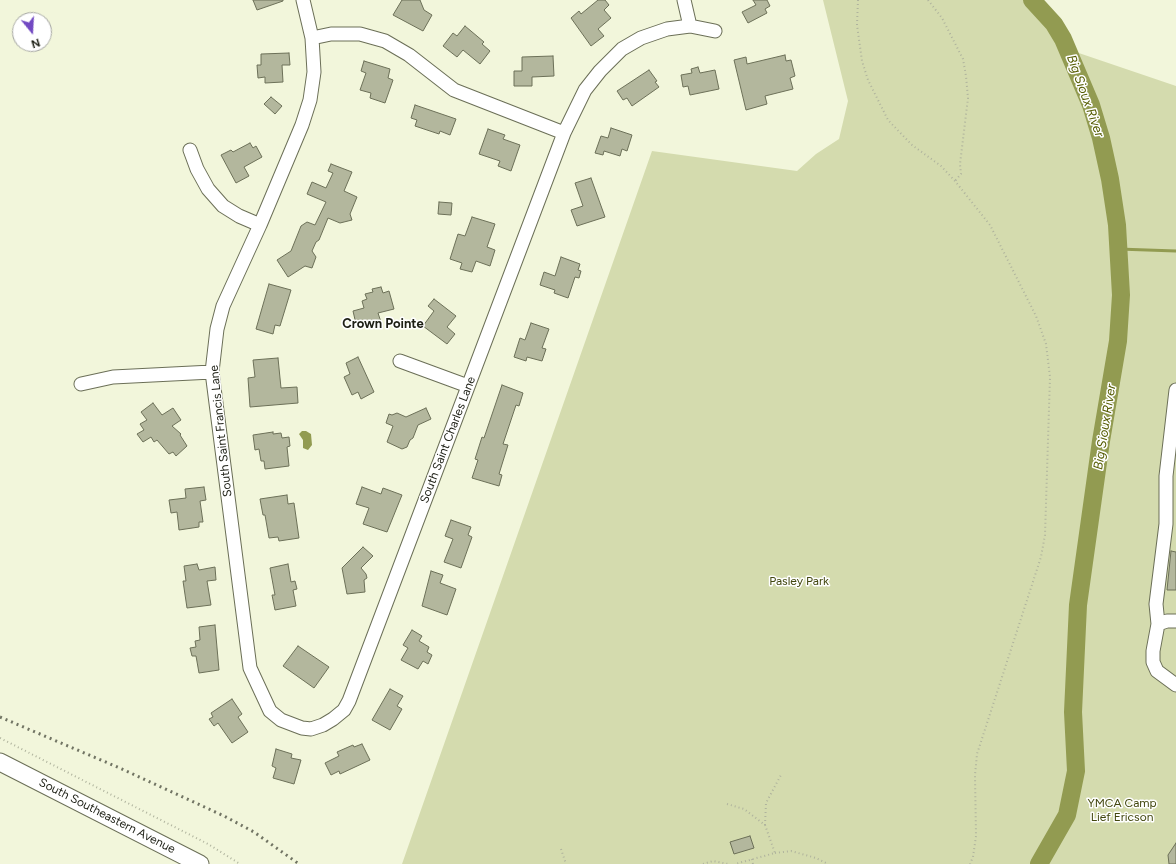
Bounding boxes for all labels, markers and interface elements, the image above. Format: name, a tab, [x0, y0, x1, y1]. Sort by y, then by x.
north arrow	[12, 12, 52, 52]
text: N	[30, 35, 42, 50]
water label: Big Sioux River	[1063, 53, 1107, 139]
district label: Crown Pointe	[342, 316, 424, 332]
street label: South Saint Francis Lane	[207, 364, 235, 498]
street label: South Saint Charles Lane	[417, 375, 479, 505]
water label: Big Sioux River	[1091, 383, 1119, 471]
park label: Pasley Park	[769, 574, 829, 588]
street label: South Southeastern Avenue	[36, 775, 178, 857]
park label: YMCA Camp Lief Ericson	[1087, 796, 1157, 824]

